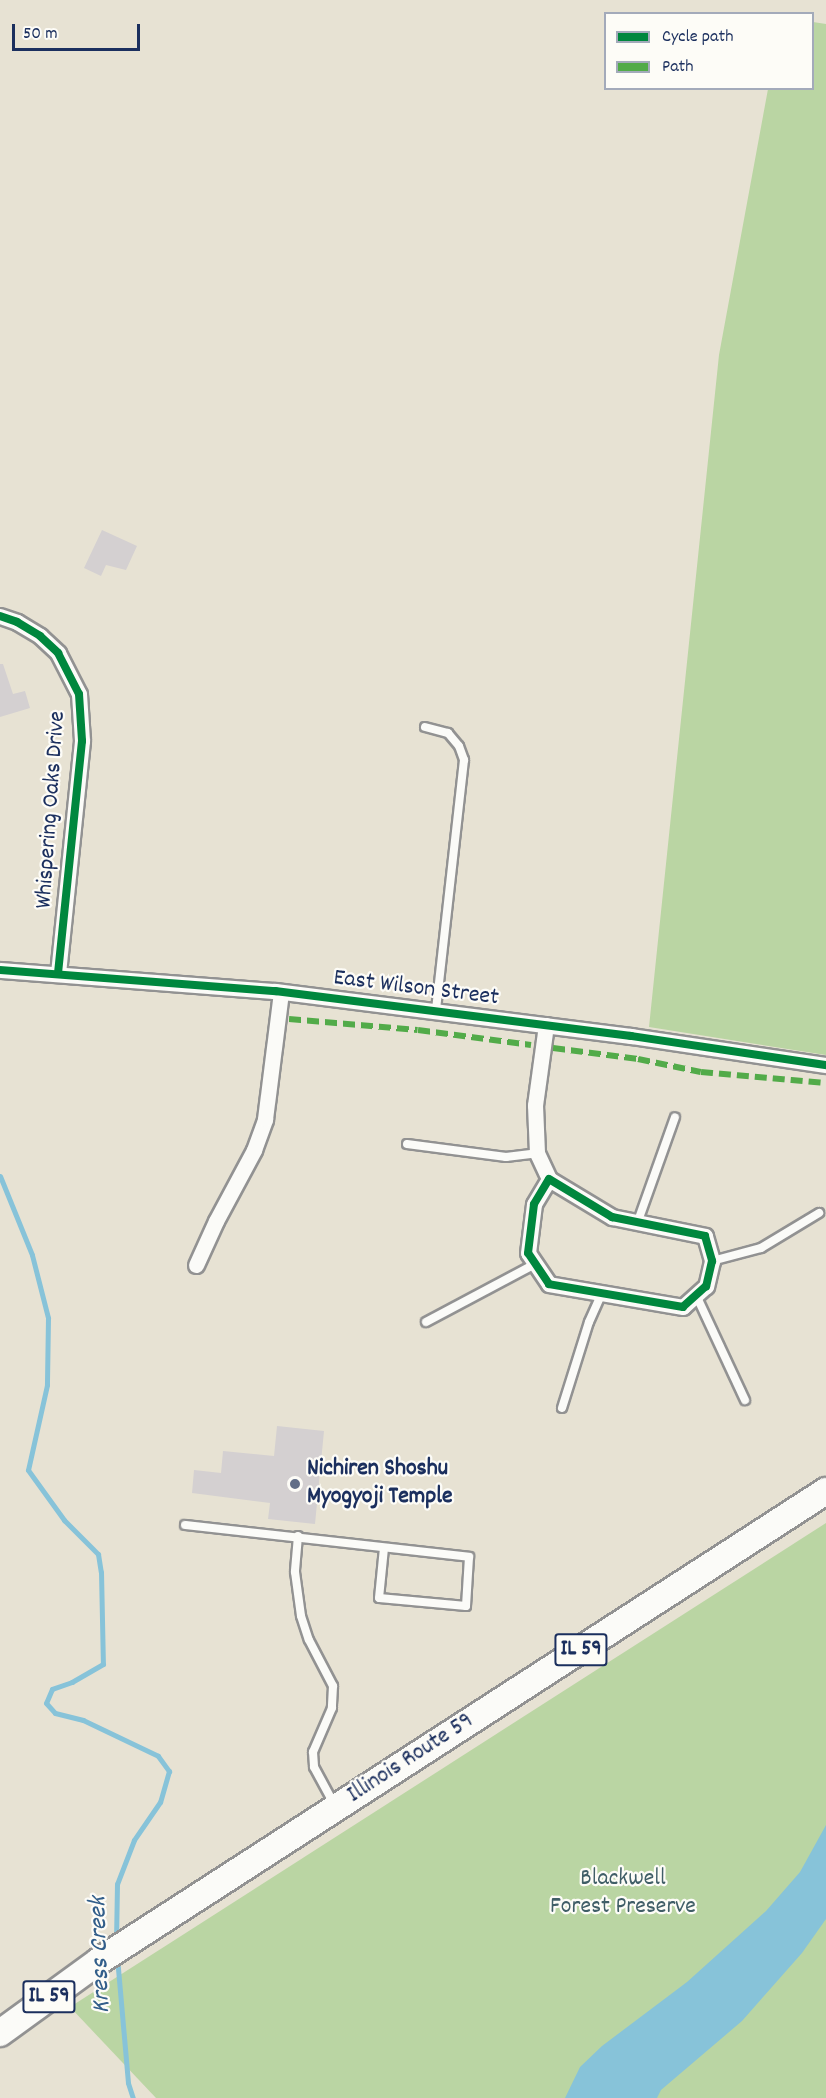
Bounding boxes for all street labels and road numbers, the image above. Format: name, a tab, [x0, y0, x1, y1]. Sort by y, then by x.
street label: Whispering Oaks Drive	[31, 710, 73, 910]
street label: East Wilson Street	[332, 965, 500, 1013]
road number: IL 59	[554, 1631, 608, 1669]
street label: Illinois Route 59	[342, 1708, 480, 1810]
road number: IL 59	[22, 1978, 76, 2016]

